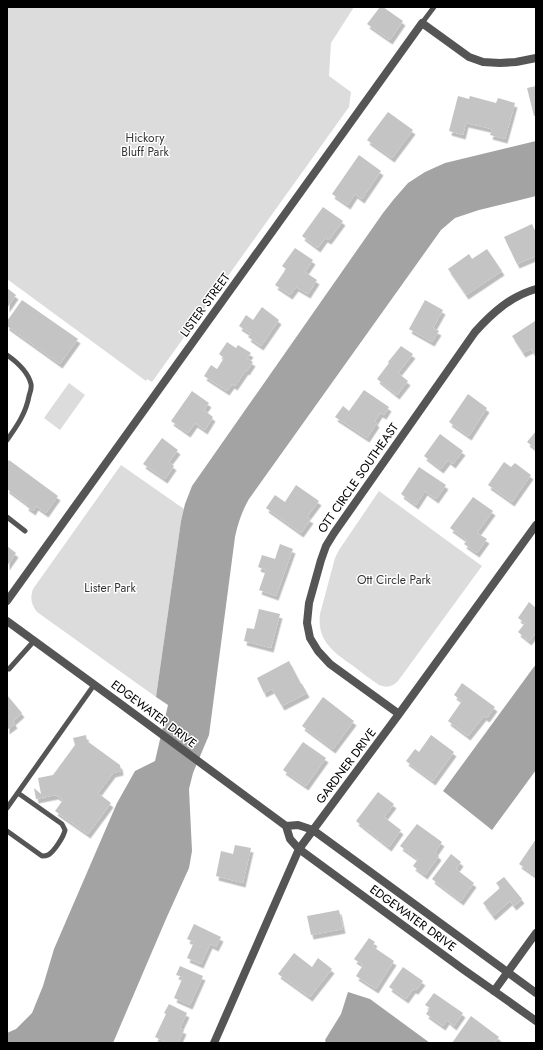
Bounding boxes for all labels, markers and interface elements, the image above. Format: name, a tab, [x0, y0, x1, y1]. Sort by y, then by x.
park label: Hickory Bluff Park	[121, 129, 170, 161]
street label: LISTER STREET	[176, 269, 235, 341]
street label: OTT CIRCLE SOUTHEAST	[313, 419, 403, 537]
park label: Ott Circle Park	[357, 571, 432, 589]
park label: Lister Park	[84, 579, 136, 597]
street label: EDGEWATER DRIVE	[107, 676, 201, 752]
street label: GARDNER DRIVE	[312, 725, 380, 807]
street label: EDGEWATER DRIVE	[366, 880, 460, 956]

